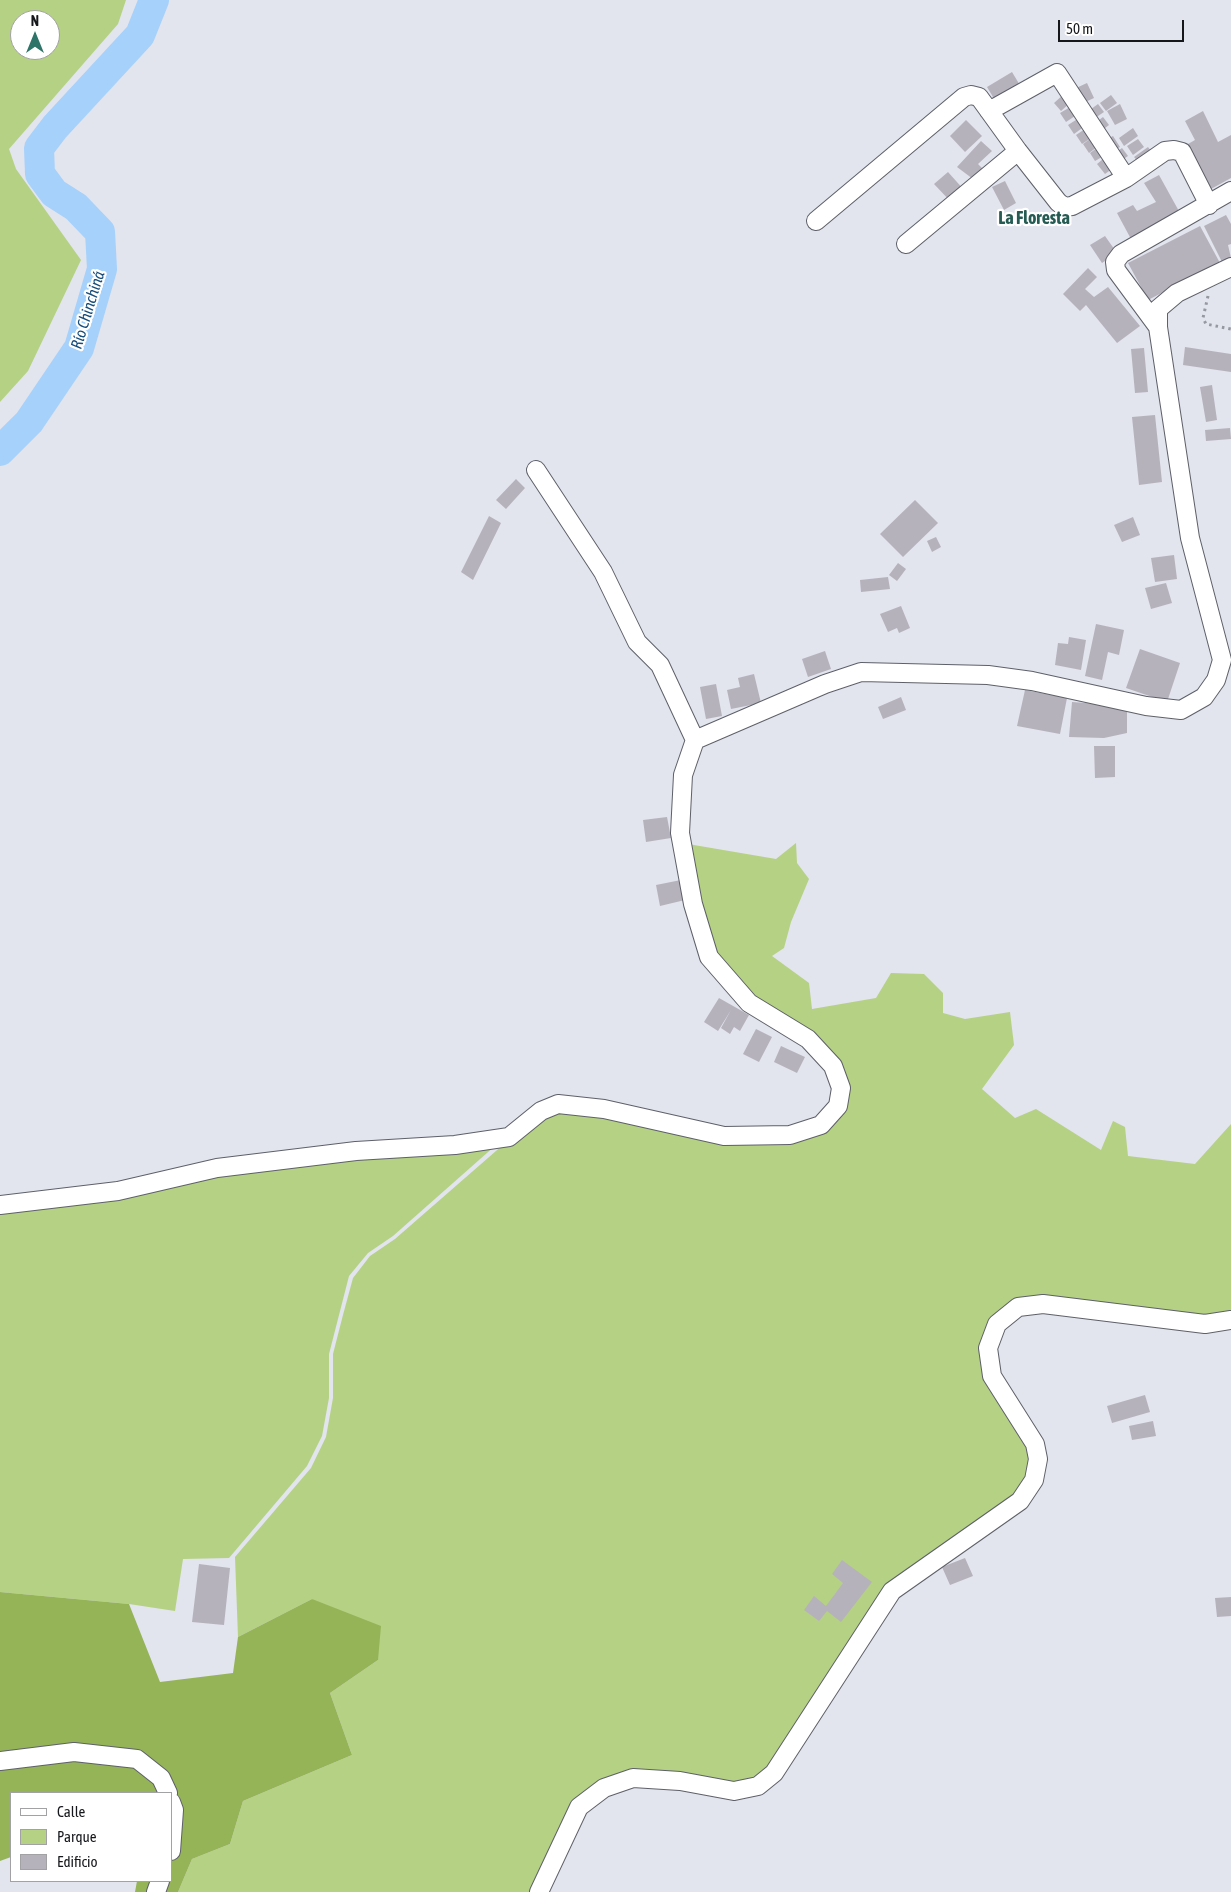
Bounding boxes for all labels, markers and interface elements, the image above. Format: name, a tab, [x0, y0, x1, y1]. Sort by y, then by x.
north arrow	[10, 10, 60, 60]
scale bar	[1061, 10, 1187, 42]
text: N	[31, 13, 39, 29]
text: 50 m	[1066, 20, 1093, 37]
district label: La Floresta	[998, 207, 1070, 229]
water label: Río Chinchiná	[67, 269, 109, 351]
legend	[10, 1792, 172, 1882]
text: Calle	[57, 1803, 85, 1820]
text: Parque	[57, 1828, 97, 1845]
text: Edificio	[57, 1853, 98, 1870]

